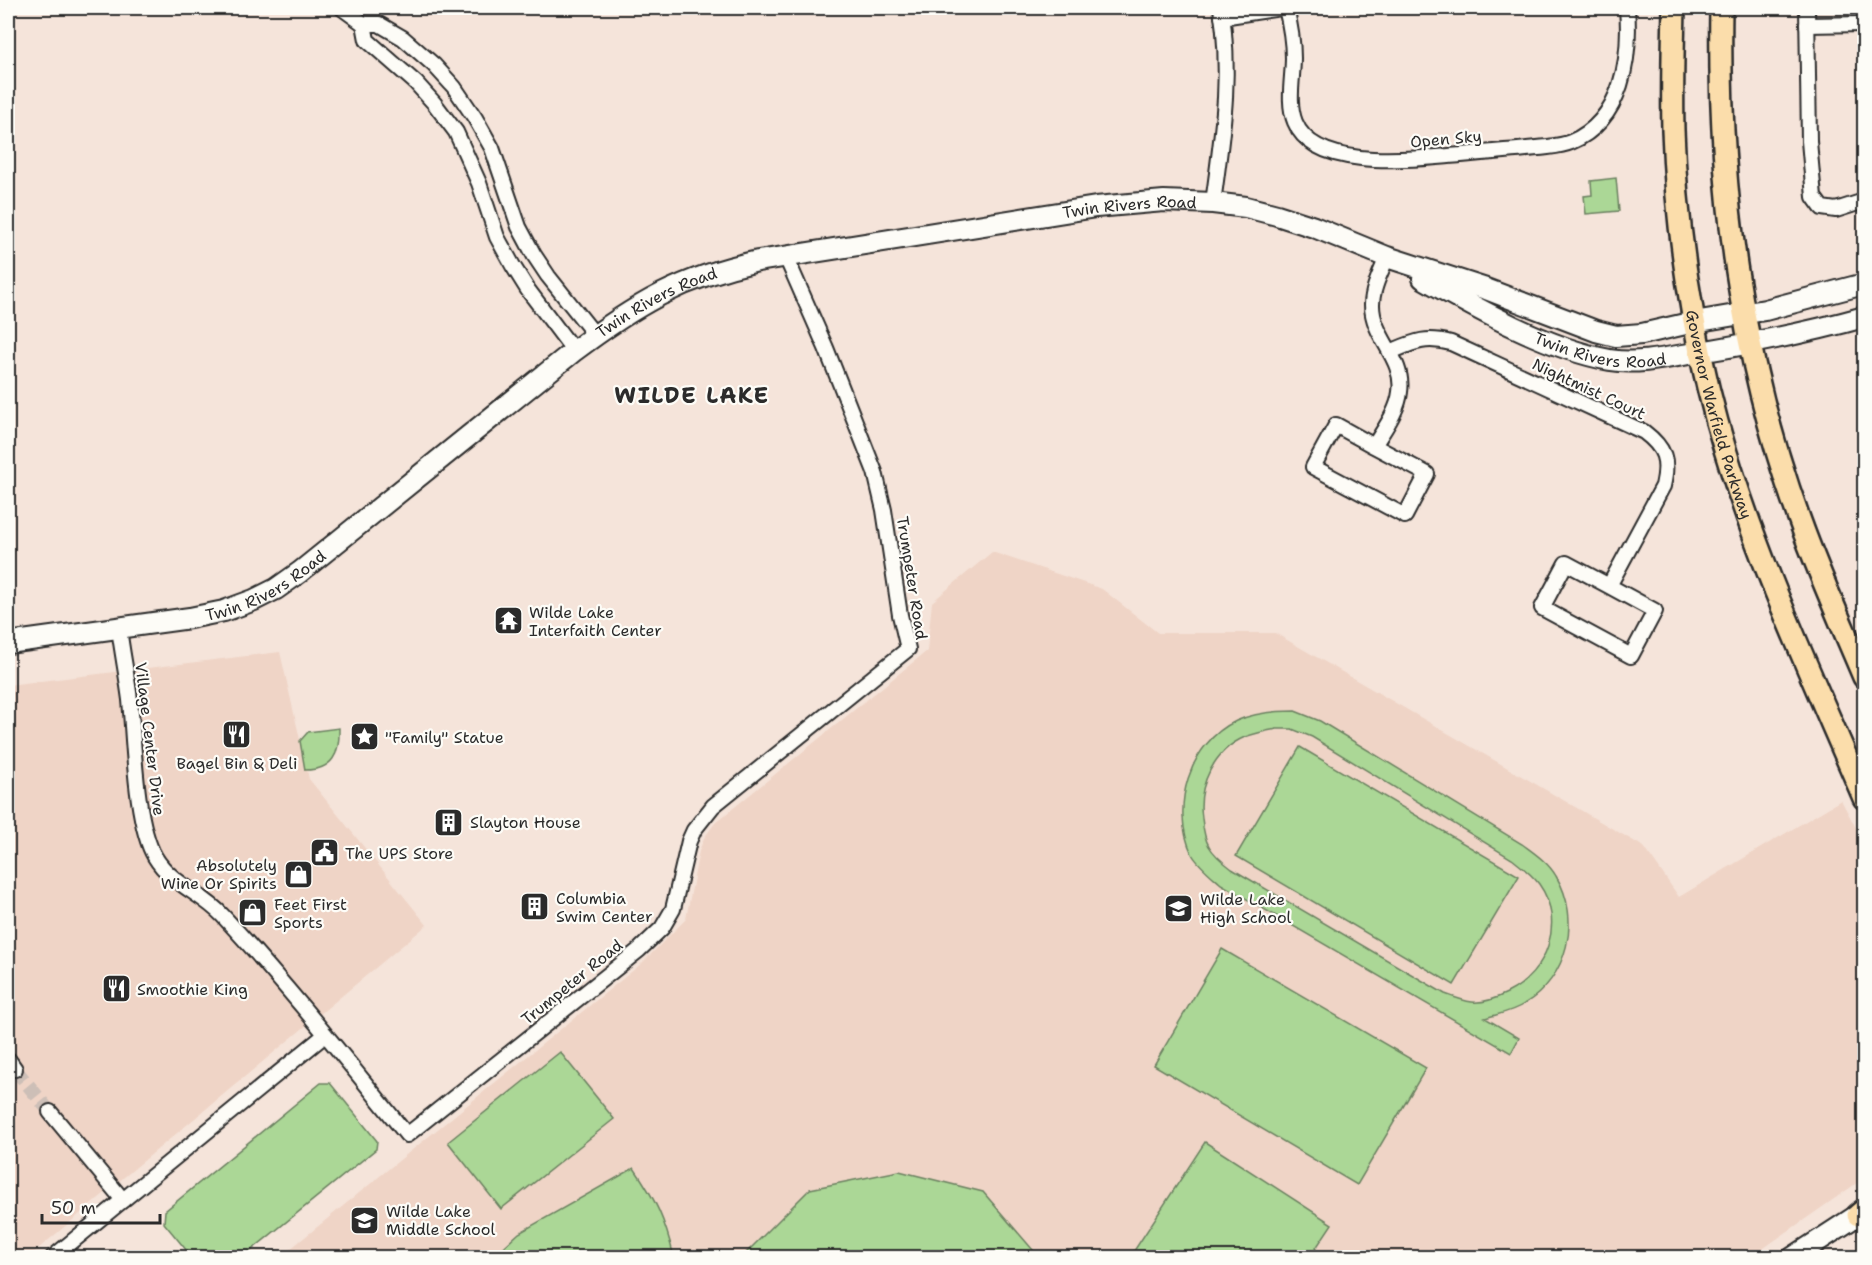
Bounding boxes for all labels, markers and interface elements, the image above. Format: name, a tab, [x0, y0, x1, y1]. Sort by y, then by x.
street label: Open Sky	[1409, 125, 1483, 153]
street label: Twin Rivers Road	[1061, 190, 1197, 223]
street label: Twin Rivers Road	[592, 262, 720, 342]
street label: Governor Warfield Parkway	[1682, 308, 1758, 522]
street label: Twin Rivers Road	[1531, 327, 1667, 372]
street label: Nightmist Court	[1529, 353, 1649, 425]
district label: WILDE LAKE	[614, 381, 770, 410]
street label: Trumpeter Road	[892, 515, 932, 641]
street label: Twin Rivers Road	[204, 545, 330, 625]
place label: Wilde Lake Interfaith Center	[529, 602, 662, 641]
temple icon: Wilde Lake Interfaith Center	[492, 605, 524, 637]
street label: Village Center Drive	[130, 661, 170, 817]
restaurant icon: Bagel Bin & Deli	[221, 719, 253, 751]
place icon: "Family" Statue	[348, 721, 380, 753]
place label: "Family" Statue	[385, 727, 504, 748]
place label: Bagel Bin & Deli	[177, 753, 297, 774]
building icon: Slayton House	[433, 806, 465, 838]
place label: Slayton House	[470, 812, 581, 833]
public building icon: The UPS Store	[308, 837, 340, 869]
place label: The UPS Store	[345, 843, 453, 864]
place label: Absolutely Wine Or Spirits	[161, 855, 277, 894]
shop icon: Absolutely Wine Or Spirits	[282, 858, 314, 890]
place label: Columbia Swim Center	[556, 888, 652, 927]
place label: Wilde Lake High School	[1200, 889, 1292, 928]
building icon: Columbia Swim Center	[519, 891, 551, 923]
school or university icon: Wilde Lake High School	[1163, 892, 1195, 924]
place label: Feet First Sports	[274, 894, 347, 933]
shop icon: Feet First Sports	[237, 897, 269, 929]
street label: Trumpeter Road	[517, 935, 627, 1029]
restaurant icon: Smoothie King	[100, 973, 132, 1005]
place label: Smoothie King	[137, 979, 248, 1000]
scale bar	[42, 1187, 160, 1225]
text: 50 m	[51, 1196, 96, 1220]
place label: Wilde Lake Middle School	[386, 1201, 496, 1240]
school or university icon: Wilde Lake Middle School	[349, 1204, 381, 1236]

